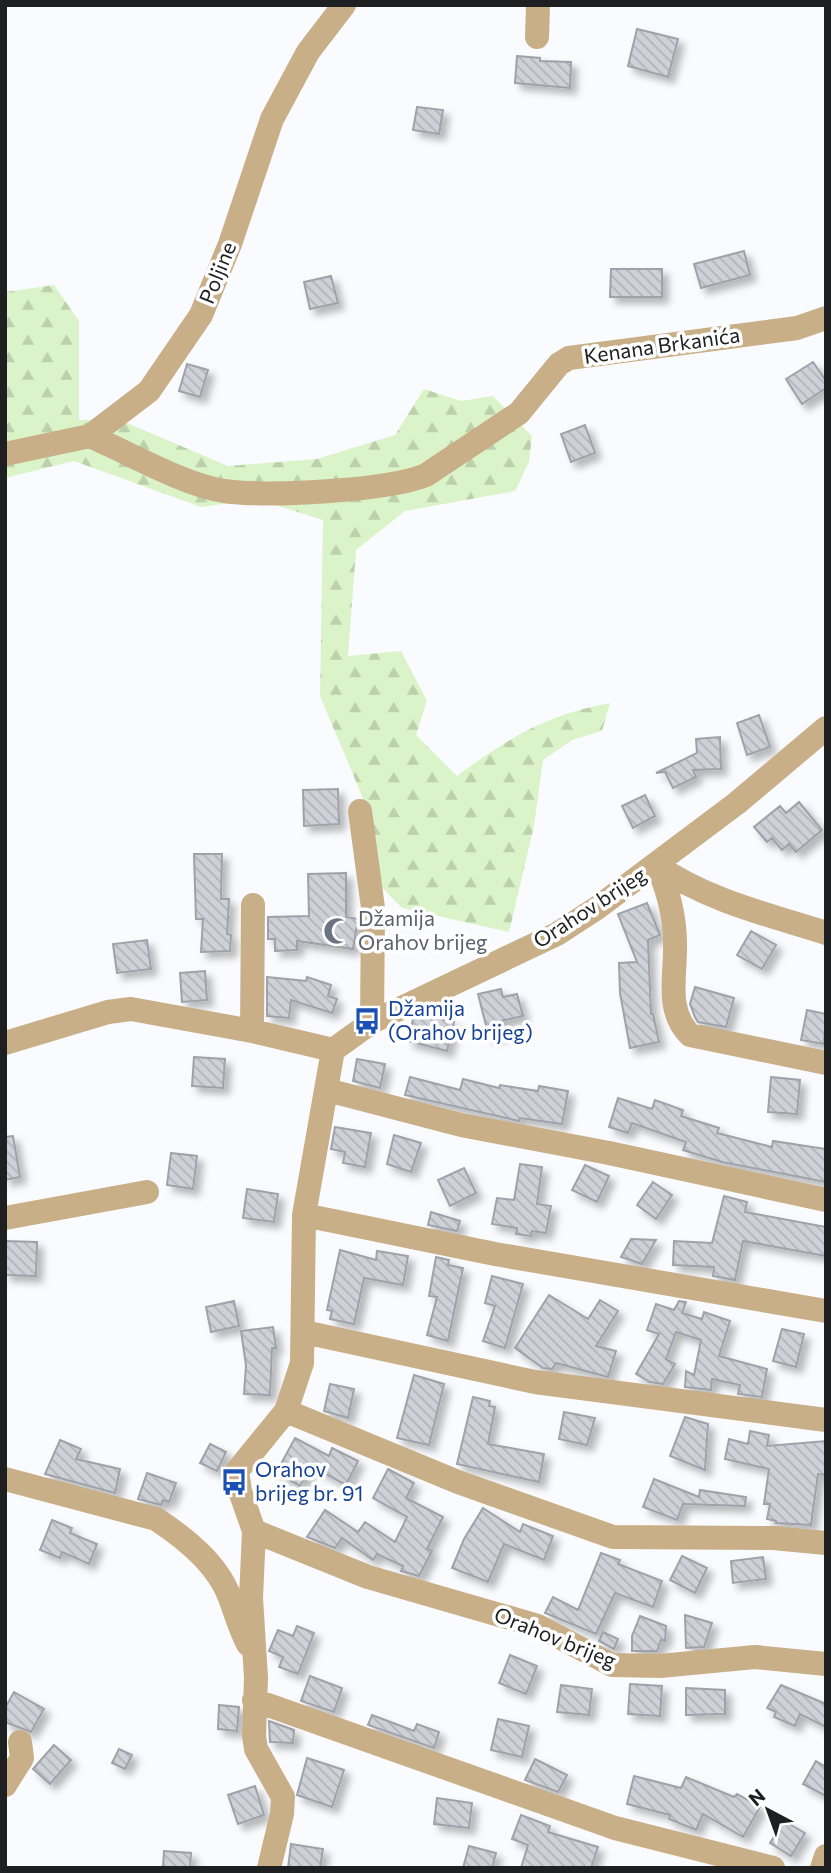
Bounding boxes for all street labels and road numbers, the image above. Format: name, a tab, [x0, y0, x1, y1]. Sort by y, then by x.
street label: Poljine	[193, 238, 240, 307]
street label: Kenana Brkanića	[582, 321, 742, 368]
street label: Orahov brijeg	[528, 861, 650, 952]
street label: Orahov brijeg	[491, 1601, 620, 1672]

